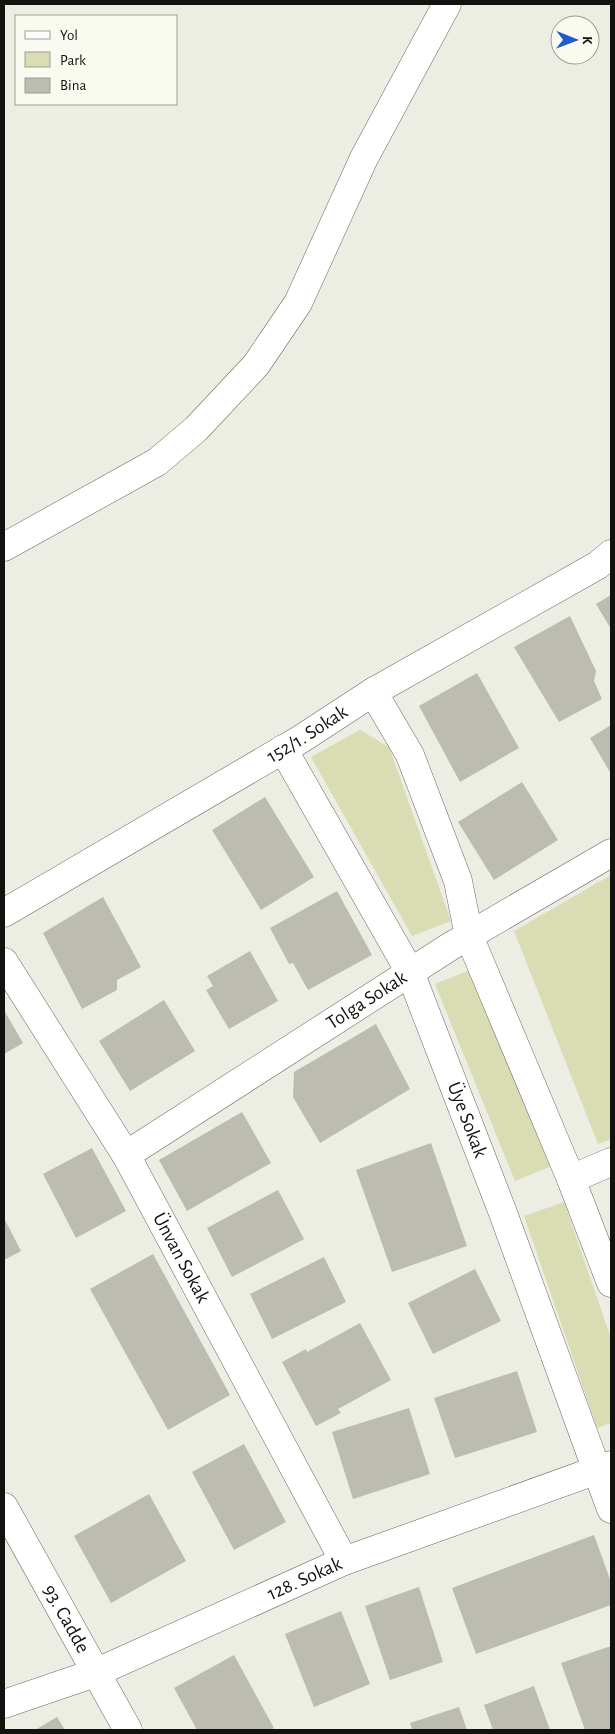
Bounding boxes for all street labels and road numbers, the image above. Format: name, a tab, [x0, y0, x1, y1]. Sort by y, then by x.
street label: 152/1. Sokak	[263, 702, 351, 767]
street label: Tolga Sokak	[323, 967, 410, 1033]
street label: Üye Sokak	[443, 1079, 491, 1160]
street label: Ünvan Sokak	[149, 1209, 213, 1306]
street label: 128. Sokak	[264, 1553, 345, 1604]
street label: 93. Cadde	[39, 1581, 93, 1657]

